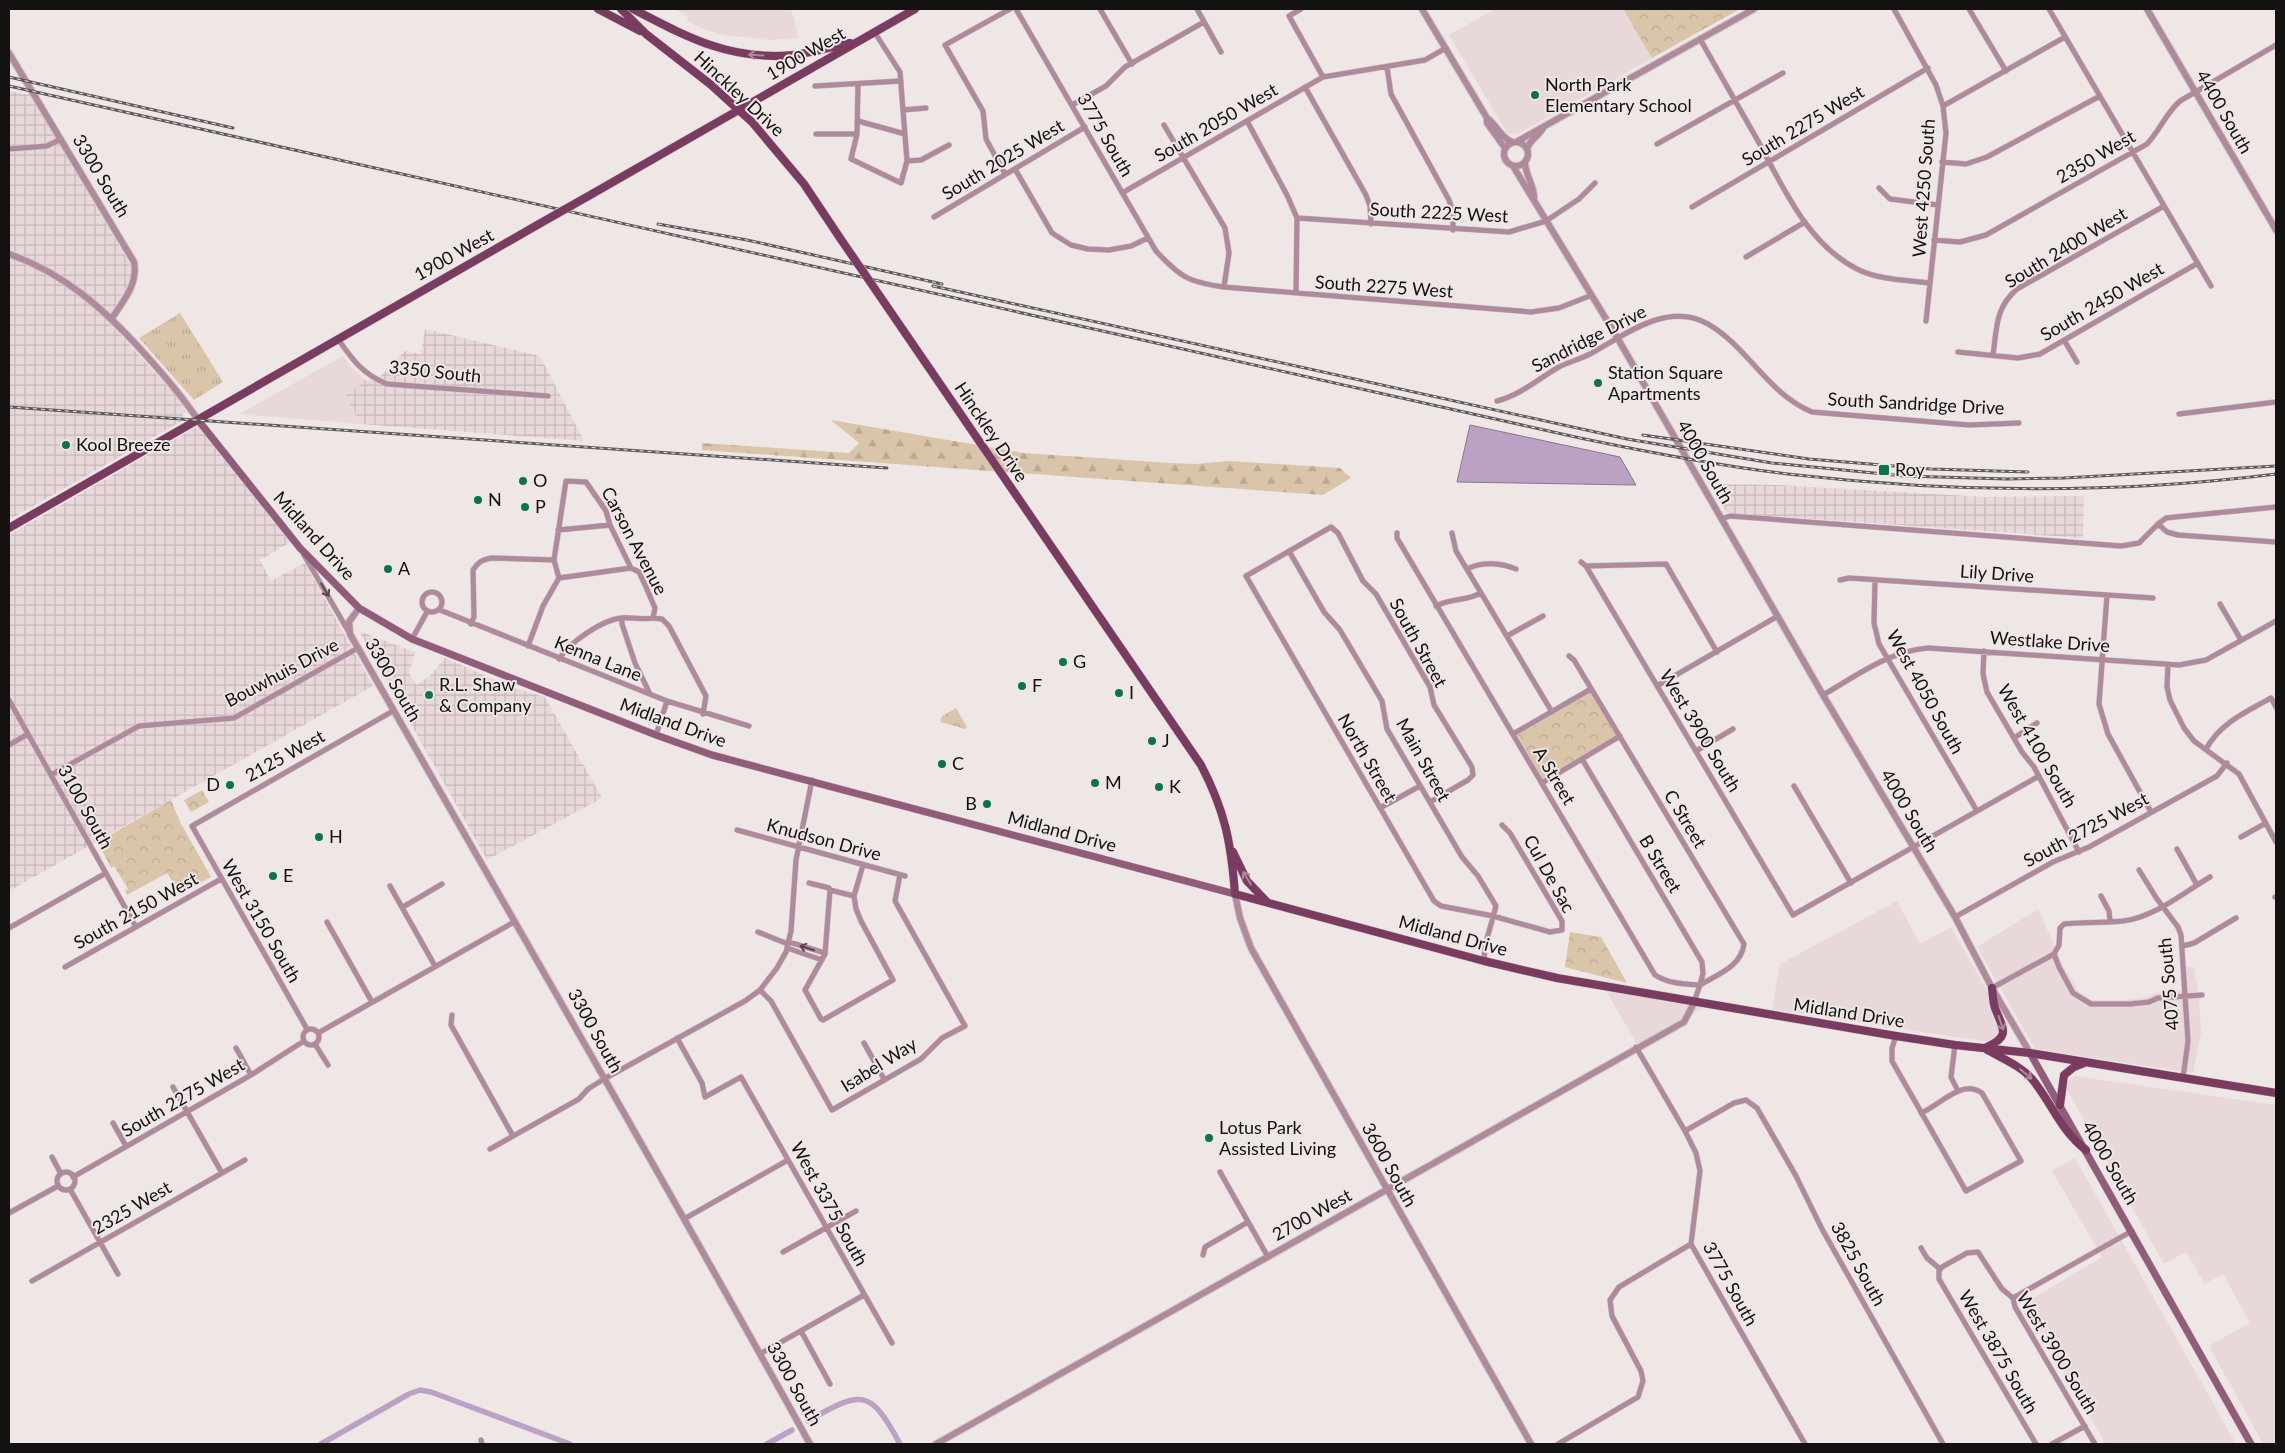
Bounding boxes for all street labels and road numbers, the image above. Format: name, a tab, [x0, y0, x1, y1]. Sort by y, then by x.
street label: 1900 West	[762, 21, 849, 85]
street label: Hinckley Drive	[690, 46, 789, 141]
street label: 4400 South	[2192, 66, 2258, 157]
street label: South 2050 West	[1150, 78, 1281, 166]
street label: South 2275 West	[1737, 80, 1868, 170]
street label: 3775 South	[1073, 89, 1139, 180]
street label: South 2025 West	[937, 114, 1068, 204]
street label: West 4250 South	[1907, 118, 1939, 258]
street label: 2350 West	[2052, 124, 2139, 188]
street label: 3300 South	[69, 130, 135, 221]
street label: South 2225 West	[1369, 197, 1509, 227]
street label: South 2400 West	[2000, 202, 2131, 292]
street label: 1900 West	[410, 223, 498, 285]
street label: South 2450 West	[2036, 257, 2167, 345]
street label: South 2275 West	[1314, 270, 1454, 302]
street label: Sandridge Drive	[1527, 300, 1650, 376]
street label: 3350 South	[388, 355, 482, 387]
street label: Hinckley Drive	[950, 377, 1033, 486]
street label: South Sandridge Drive	[1827, 387, 2005, 419]
street label: 4000 South	[1673, 416, 1739, 507]
street label: Carson Avenue	[597, 483, 673, 598]
street label: Midland Drive	[269, 486, 360, 584]
street label: Lily Drive	[1959, 559, 2035, 587]
street label: South Street	[1385, 594, 1453, 691]
street label: West 4050 South	[1883, 625, 1969, 758]
street label: Westlake Drive	[1989, 626, 2111, 656]
street label: Kenna Lane	[552, 631, 645, 686]
street label: Bouwhuis Drive	[221, 633, 342, 711]
street label: 3300 South	[361, 634, 427, 725]
street label: West 3900 South	[1656, 665, 1746, 796]
street label: West 4100 South	[1994, 680, 2082, 811]
street label: Midland Drive	[617, 693, 730, 752]
street label: North Street	[1334, 709, 1402, 806]
street label: Main Street	[1392, 714, 1456, 805]
street label: 2125 West	[241, 724, 329, 786]
street label: A Street	[1529, 743, 1581, 809]
street label: 3100 South	[54, 761, 118, 852]
street label: 4000 South	[1877, 765, 1943, 856]
street label: C Street	[1660, 785, 1712, 852]
street label: South 2725 West	[2019, 787, 2152, 871]
street label: Midland Drive	[1005, 806, 1119, 856]
street label: Knudson Drive	[765, 813, 884, 865]
street label: Cul De Sac	[1519, 831, 1580, 917]
street label: B Street	[1635, 831, 1687, 897]
street label: West 3150 South	[218, 855, 306, 986]
street label: South 2150 West	[70, 867, 202, 953]
street label: Midland Drive	[1396, 910, 1510, 960]
street label: 4075 South	[2153, 937, 2183, 1031]
street label: 3300 South	[564, 985, 628, 1076]
street label: Midland Drive	[1792, 992, 1906, 1032]
street label: Isabel Way	[836, 1032, 921, 1096]
street label: South 2275 West	[117, 1053, 248, 1141]
street label: 4000 South	[2078, 1117, 2144, 1208]
street label: 3600 South	[1358, 1119, 1422, 1210]
street label: West 3375 South	[787, 1137, 873, 1270]
street label: 2325 West	[88, 1175, 175, 1239]
street label: 2700 West	[1268, 1183, 1356, 1245]
street label: 3825 South	[1827, 1218, 1891, 1309]
street label: 3775 South	[1699, 1238, 1763, 1329]
street label: West 3875 South	[1955, 1286, 2043, 1417]
street label: West 3900 South	[2013, 1287, 2103, 1418]
street label: 3300 South	[763, 1338, 827, 1429]

